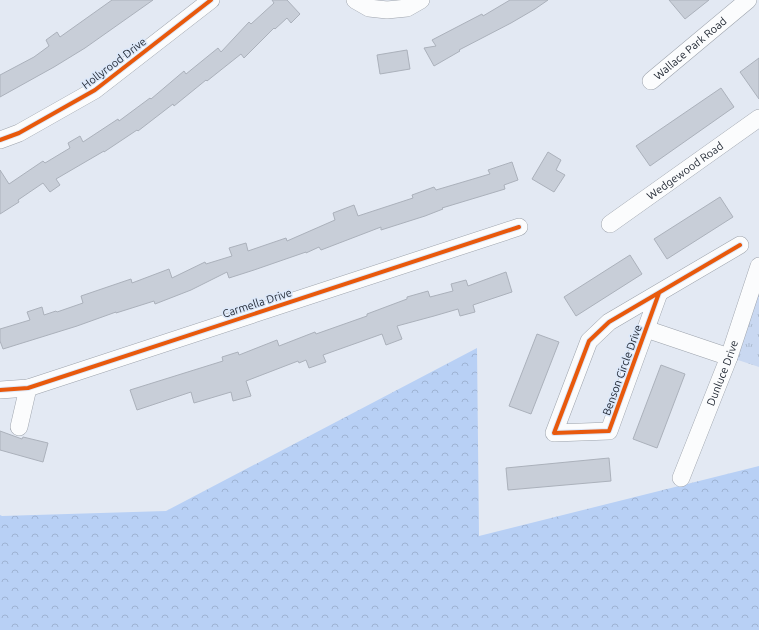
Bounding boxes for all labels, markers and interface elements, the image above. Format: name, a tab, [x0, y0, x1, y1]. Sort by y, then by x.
street label: Wallace Park Road	[652, 15, 729, 82]
street label: Hollyrood Drive	[80, 35, 148, 91]
street label: Wedgewood Road	[645, 139, 725, 202]
street label: Carmella Drive	[221, 286, 293, 320]
street label: Benson Circle Drive	[600, 323, 644, 417]
street label: Dunluce Drive	[704, 339, 740, 407]

